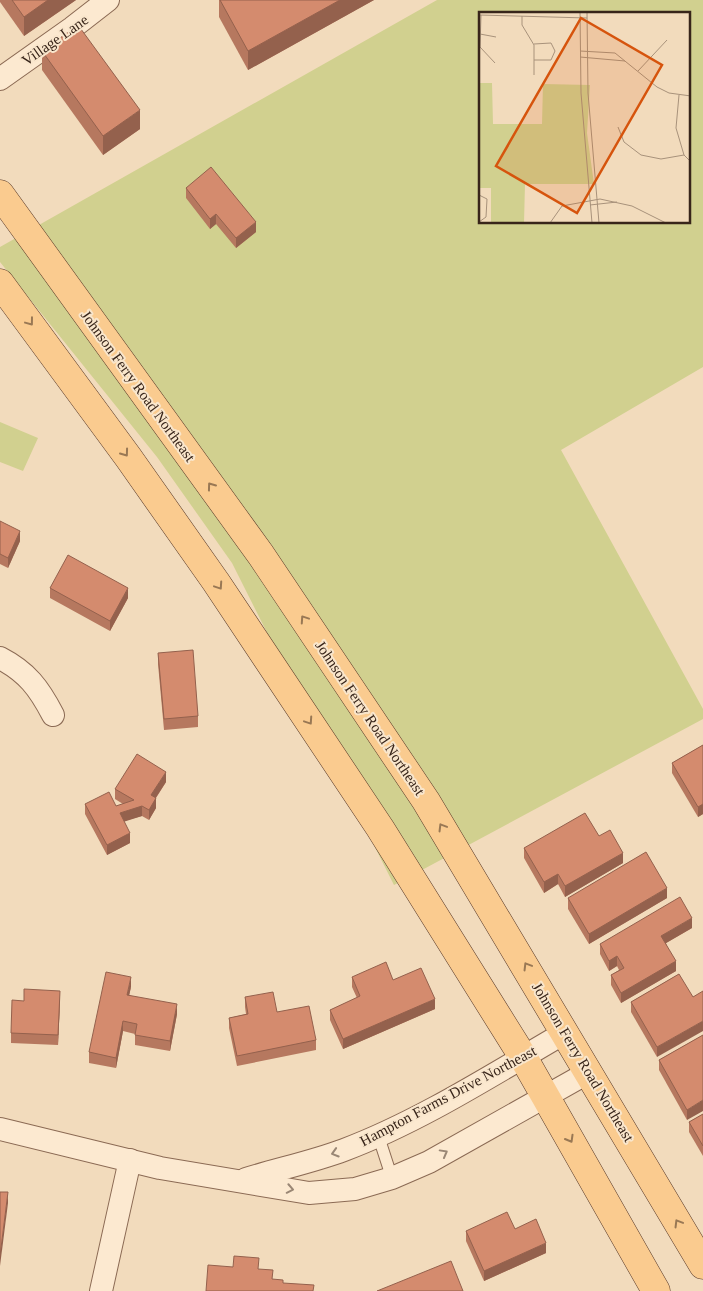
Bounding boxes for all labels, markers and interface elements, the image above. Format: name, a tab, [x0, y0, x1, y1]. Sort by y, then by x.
street label: Village Lane	[19, 11, 91, 69]
inset map	[479, 12, 690, 224]
street label: Johnson Ferry Road Northeast	[78, 307, 199, 465]
one-way arrow	[24, 316, 32, 325]
one-way arrow	[120, 447, 128, 456]
one-way arrow	[208, 482, 217, 492]
one-way arrow	[213, 580, 222, 590]
one-way arrow	[301, 615, 310, 625]
street label: Johnson Ferry Road Northeast	[312, 638, 428, 799]
one-way arrow	[303, 716, 312, 725]
one-way arrow	[439, 824, 449, 833]
one-way arrow	[523, 963, 533, 972]
street label: Johnson Ferry Road Northeast	[529, 979, 637, 1145]
street label: Hampton Farms Drive Northeast	[357, 1042, 539, 1149]
one-way arrow	[563, 1133, 573, 1142]
one-way arrow	[332, 1147, 340, 1157]
one-way arrow	[439, 1149, 448, 1159]
one-way arrow	[285, 1183, 294, 1194]
one-way arrow	[675, 1220, 685, 1229]

